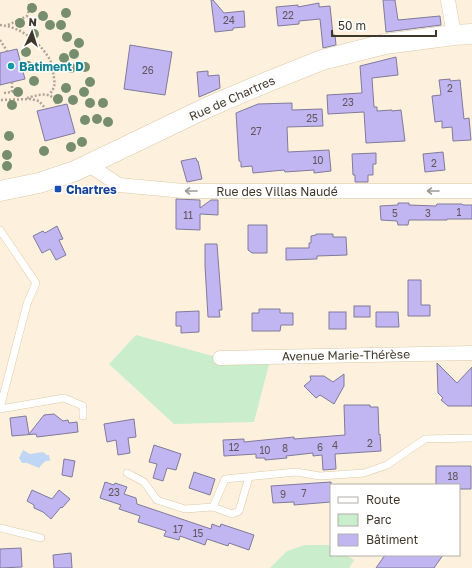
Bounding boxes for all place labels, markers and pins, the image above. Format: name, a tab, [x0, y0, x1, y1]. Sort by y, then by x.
place label: Batiment D	[19, 59, 84, 74]
marker: Batiment D	[6, 61, 16, 71]
place label: Chartres	[66, 182, 117, 197]
marker: Chartres	[53, 184, 63, 194]

